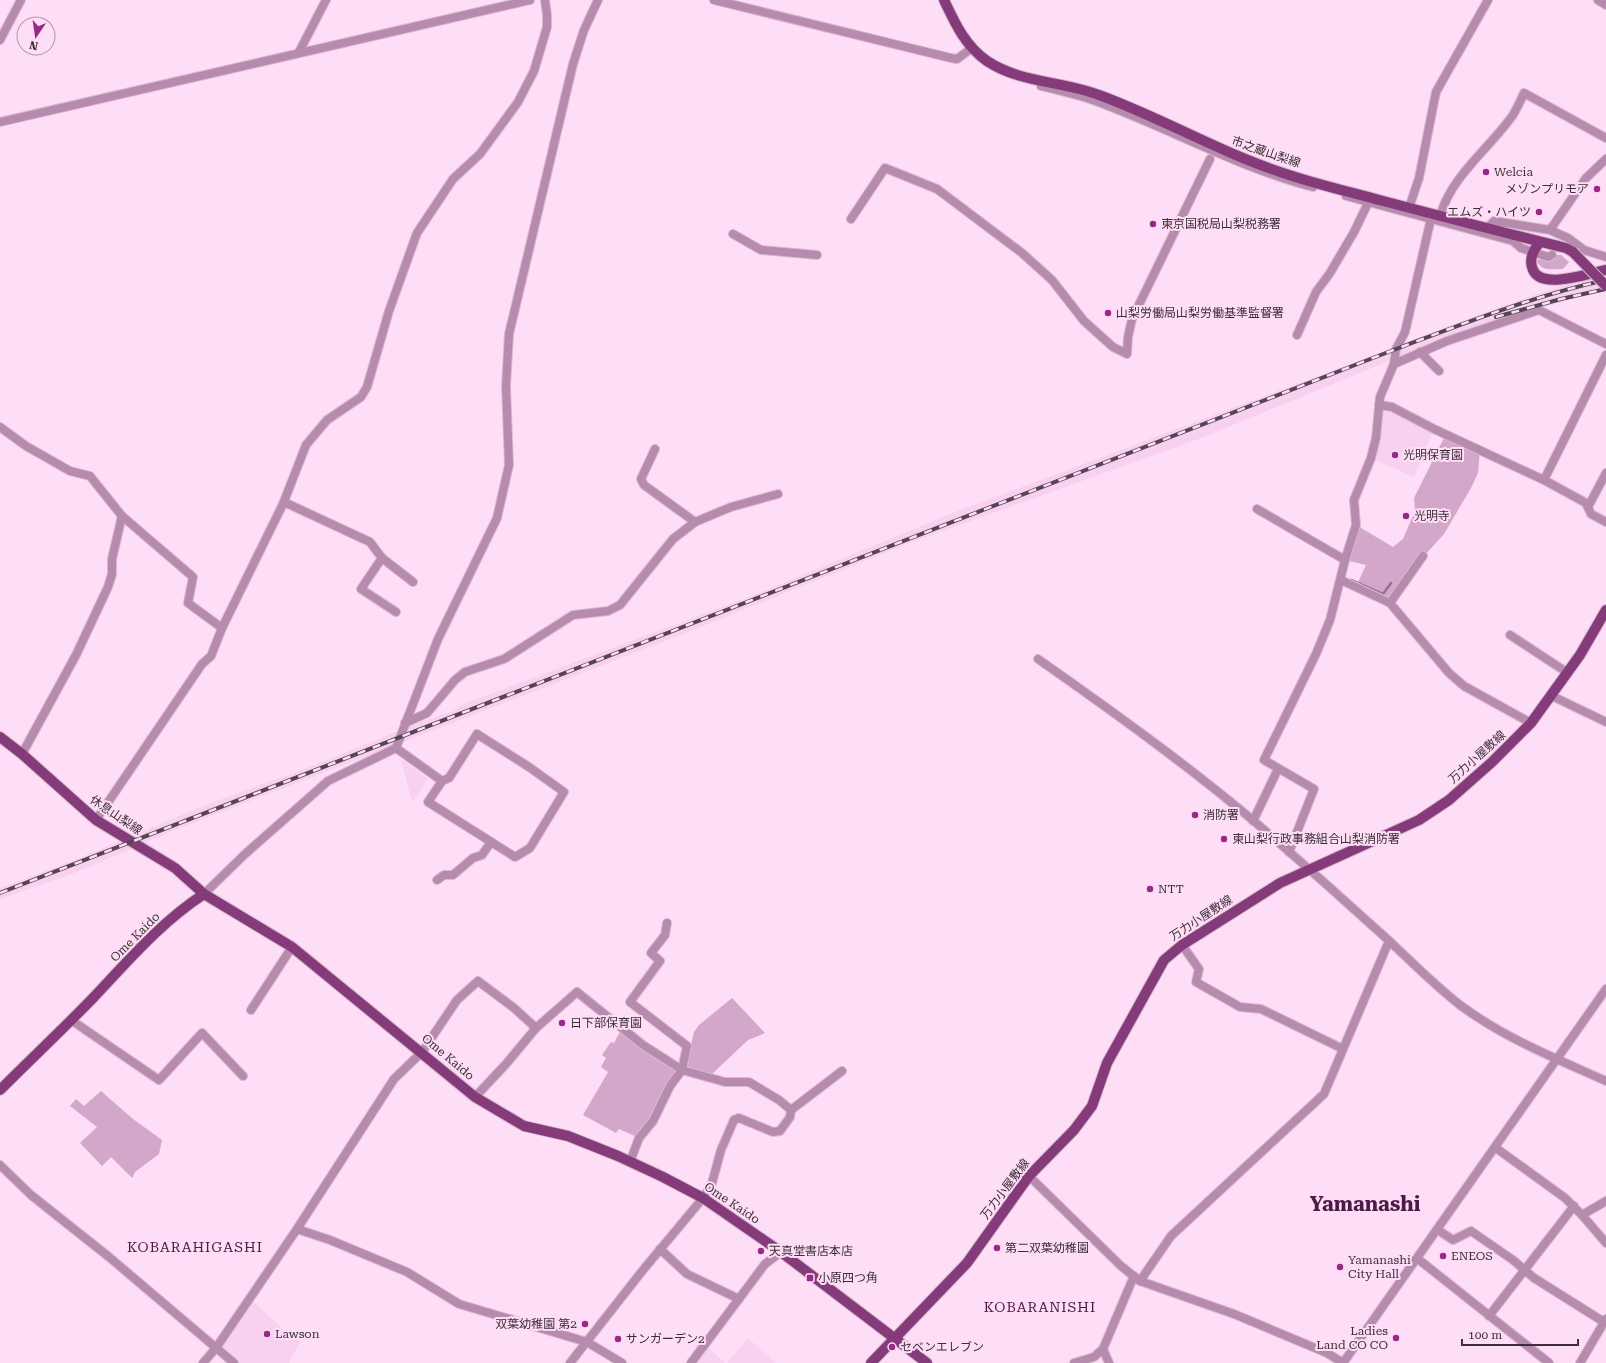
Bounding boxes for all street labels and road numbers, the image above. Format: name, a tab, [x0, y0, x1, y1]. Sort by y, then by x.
street label: 市之蔵山梨線	[1230, 134, 1302, 170]
street label: 万力小屋敷線	[1446, 728, 1508, 786]
street label: 休息山梨線	[87, 792, 145, 838]
street label: 万力小屋敷線	[1167, 893, 1235, 943]
street label: Ome Kaido	[107, 909, 163, 965]
street label: Ome Kaido	[419, 1031, 477, 1083]
street label: 万力小屋敷線	[978, 1156, 1032, 1222]
street label: Ome Kaido	[702, 1179, 762, 1227]

